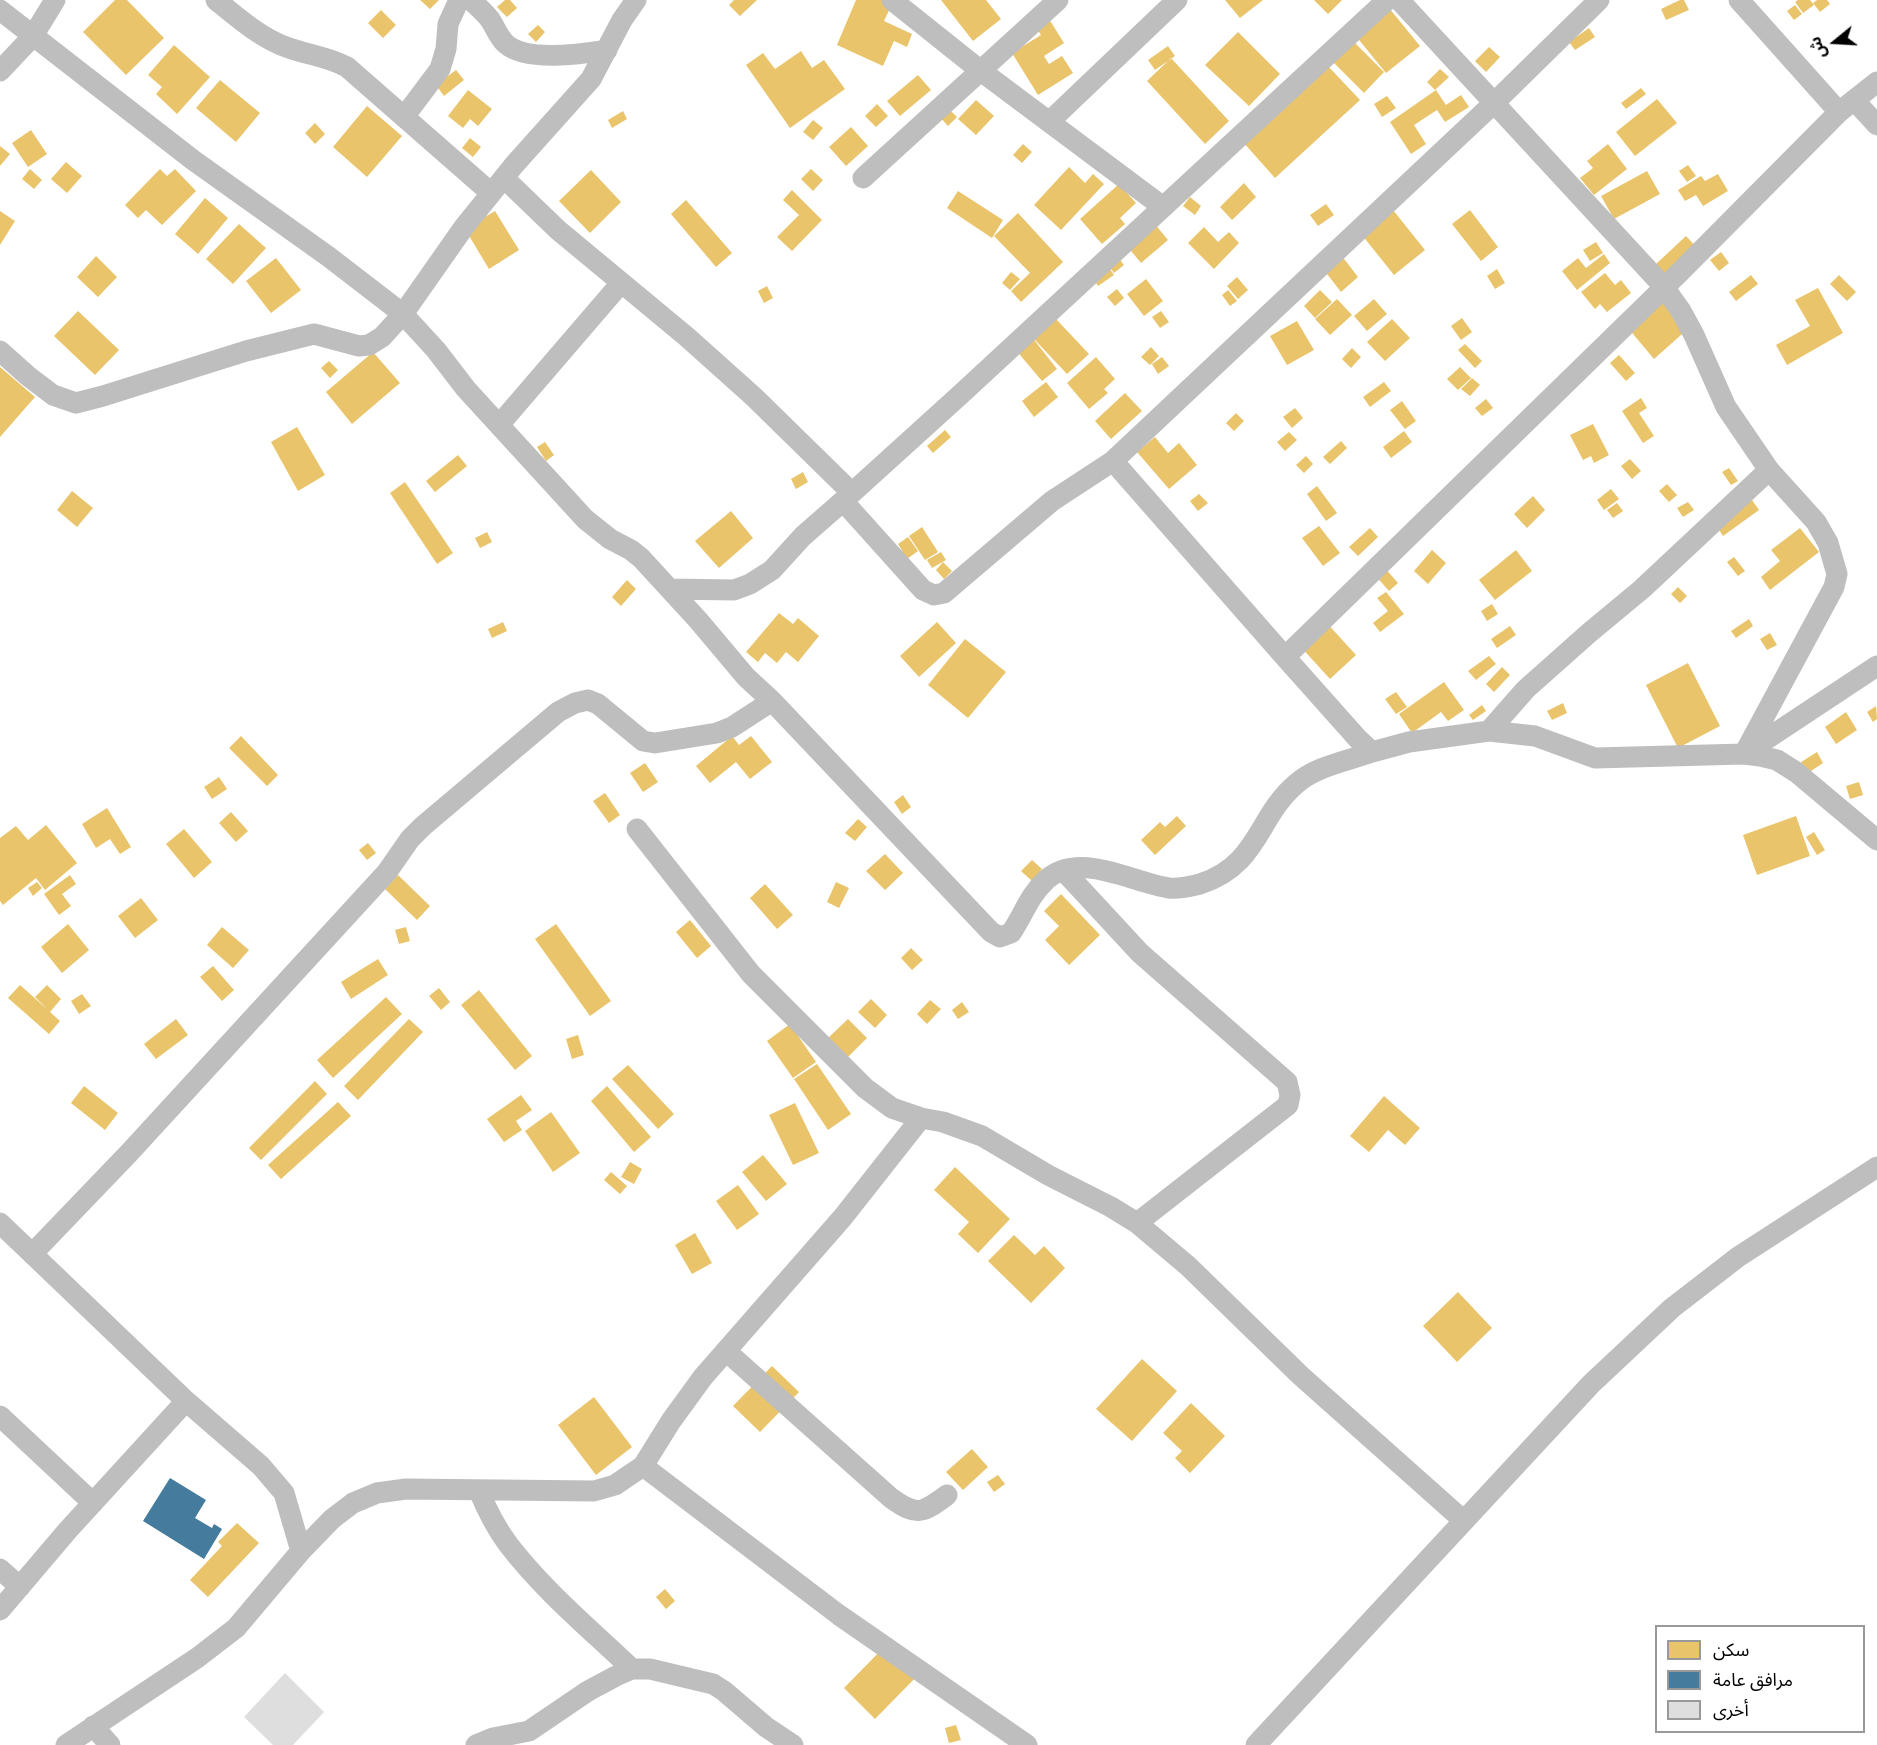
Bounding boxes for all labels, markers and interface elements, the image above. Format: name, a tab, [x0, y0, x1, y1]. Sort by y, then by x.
north arrow	[1805, 12, 1865, 72]
text: ش	[1805, 34, 1830, 61]
legend	[1655, 1625, 1865, 1733]
text: سكن	[1713, 1639, 1749, 1660]
text: مرافق عامة	[1713, 1669, 1793, 1690]
text: أخرى	[1713, 1699, 1749, 1720]

